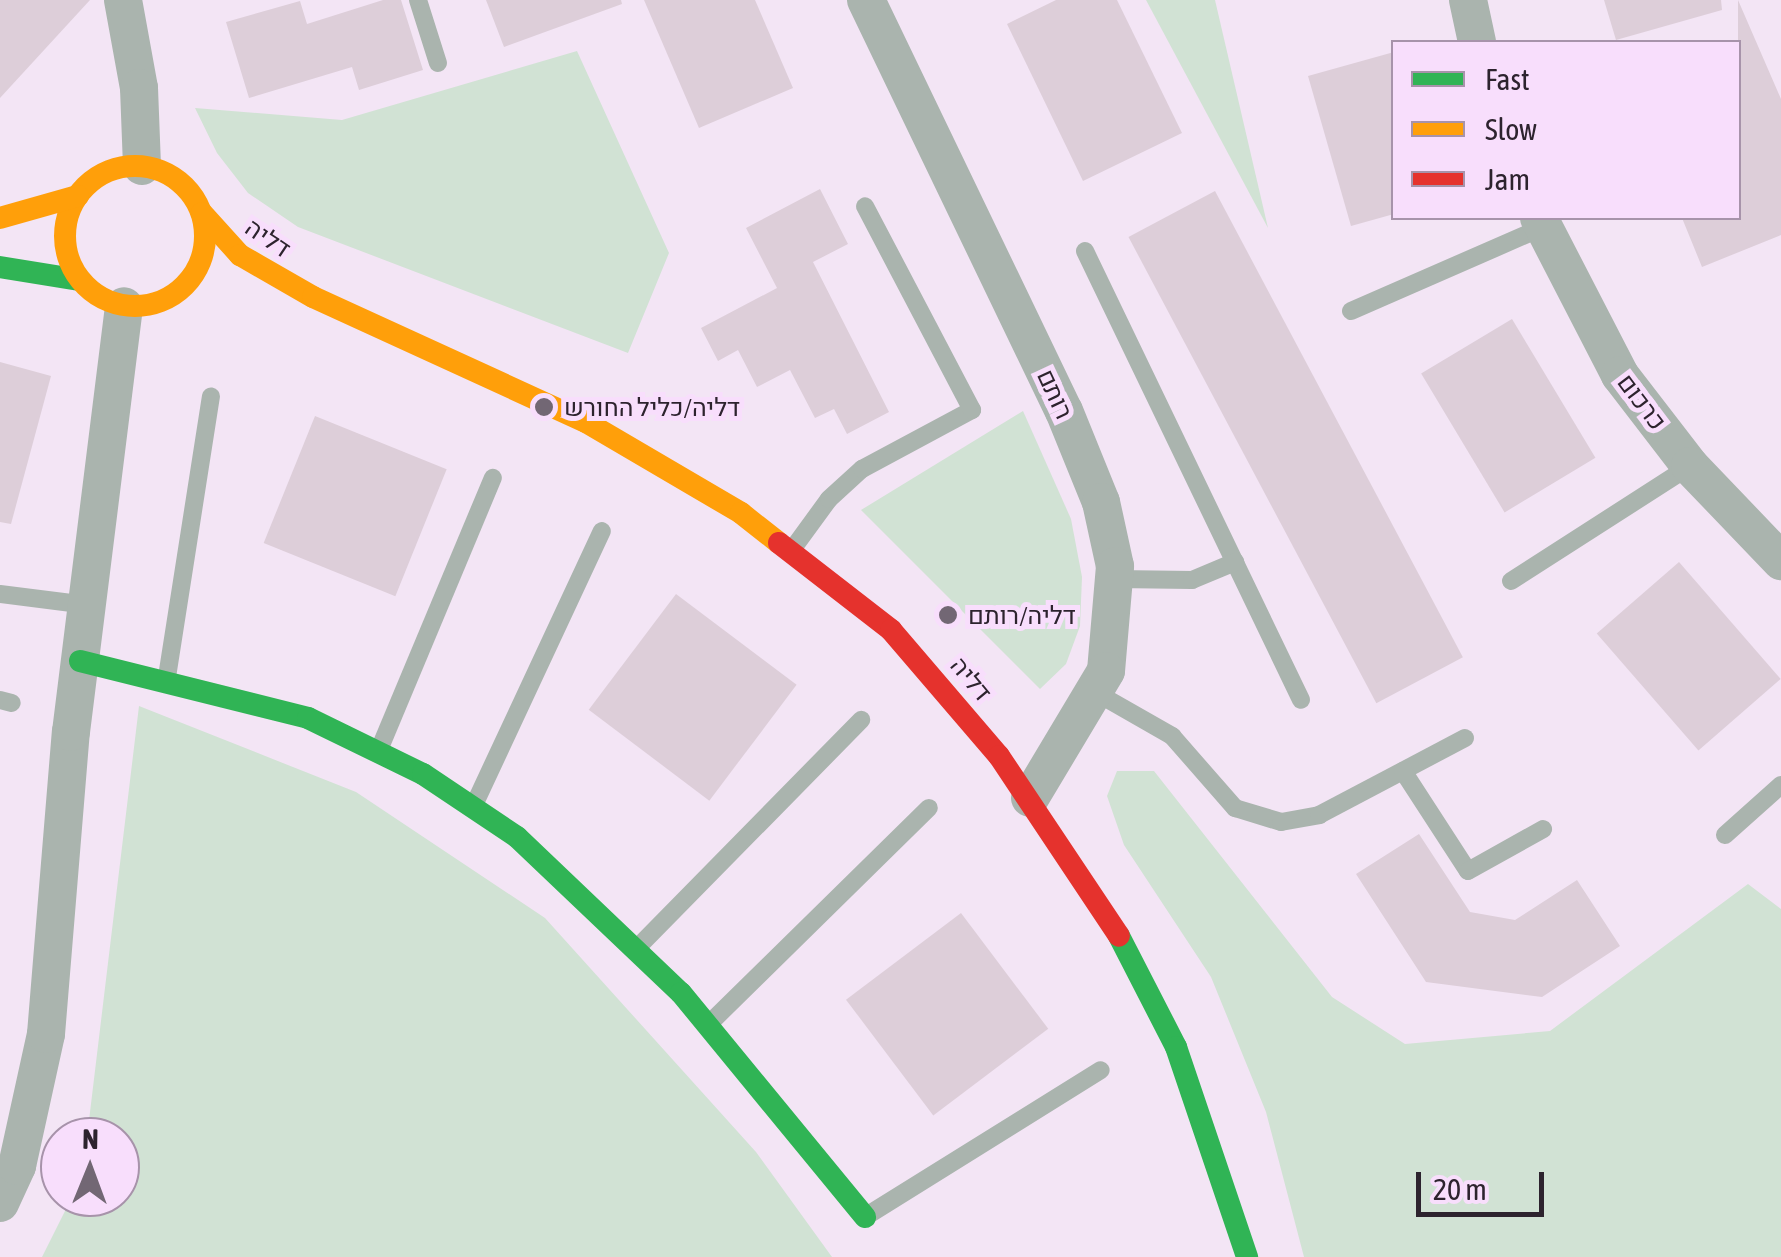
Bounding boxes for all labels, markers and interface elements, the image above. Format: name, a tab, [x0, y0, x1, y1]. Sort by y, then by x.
legend	[1391, 40, 1741, 220]
text: Fast	[1485, 62, 1530, 96]
text: Slow	[1485, 112, 1537, 146]
text: Jam	[1485, 162, 1530, 196]
street label: דליה	[240, 212, 296, 264]
street label: רותם	[1031, 364, 1079, 424]
street label: כרכום	[1611, 368, 1673, 436]
place label: דליה/כליל החורש	[564, 392, 740, 422]
marker: דליה/כליל החורש	[533, 396, 555, 418]
place label: דליה/רותם	[968, 600, 1076, 630]
marker: דליה/רותם	[937, 604, 959, 626]
street label: דליה	[944, 651, 998, 707]
north arrow	[40, 1117, 140, 1217]
text: N	[82, 1123, 99, 1155]
scale bar	[1421, 1152, 1548, 1214]
text: 20 m	[1433, 1172, 1487, 1206]

